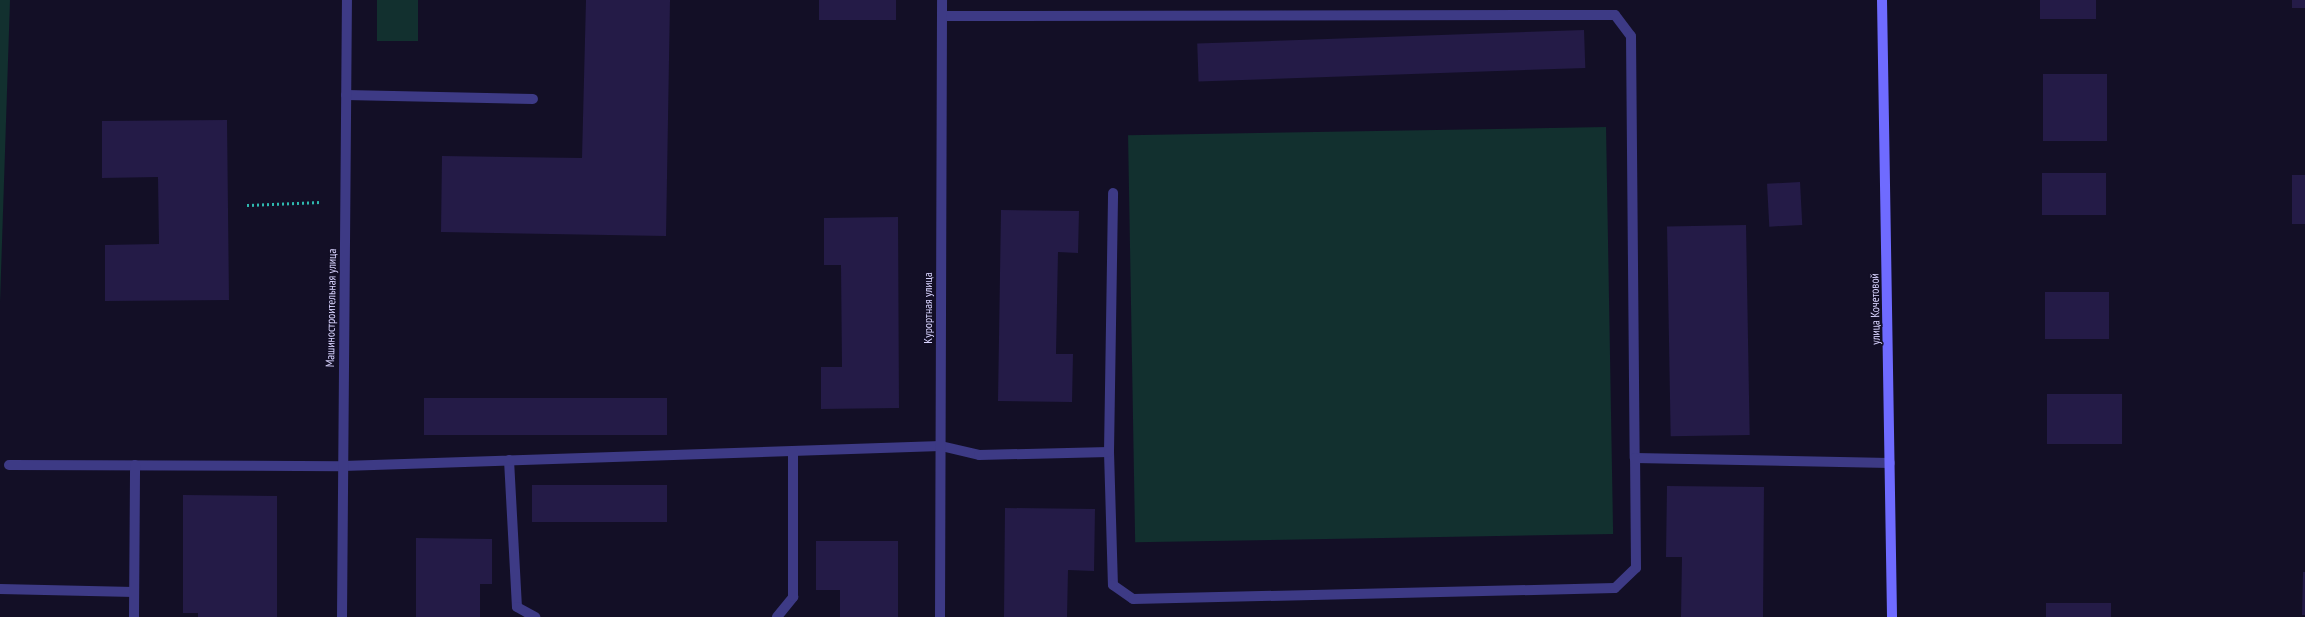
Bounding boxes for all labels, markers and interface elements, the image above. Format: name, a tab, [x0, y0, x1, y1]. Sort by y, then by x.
street label: Машиностроительная улица	[323, 249, 339, 367]
street label: Курортная улица	[921, 272, 935, 344]
street label: улица Кочетовой	[1867, 273, 1883, 345]

